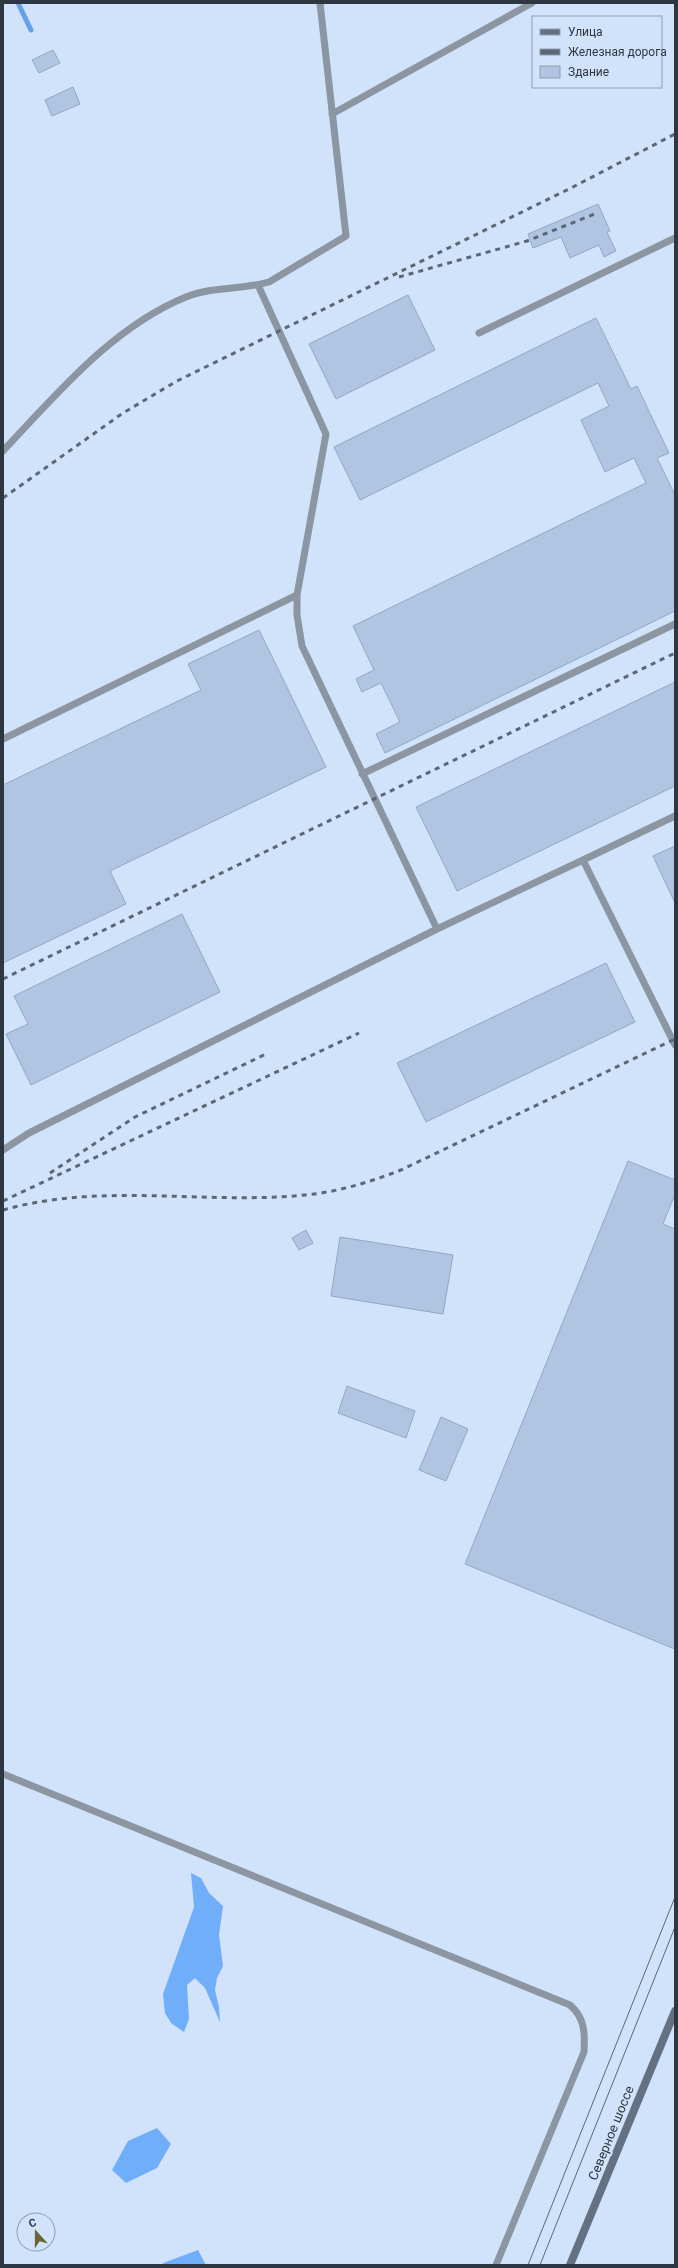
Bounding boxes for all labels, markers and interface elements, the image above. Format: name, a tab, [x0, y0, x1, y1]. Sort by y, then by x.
legend	[532, 16, 662, 88]
text: Улица	[568, 25, 603, 39]
text: Железная дорога	[568, 45, 667, 59]
text: Здание	[568, 65, 609, 79]
street label: Северное шоссе	[585, 2084, 637, 2182]
north arrow	[16, 2212, 56, 2252]
text: С	[27, 2216, 38, 2230]

